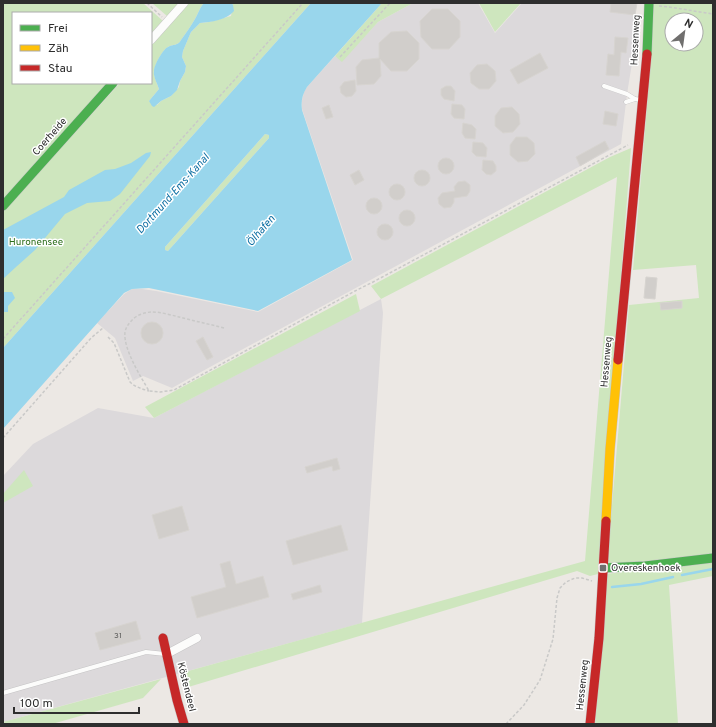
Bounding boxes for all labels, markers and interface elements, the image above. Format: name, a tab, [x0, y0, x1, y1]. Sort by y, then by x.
legend	[12, 12, 152, 84]
north arrow	[664, 12, 704, 52]
street label: Hessenweg	[628, 14, 644, 66]
text: N	[682, 16, 695, 32]
text: Frei	[48, 21, 68, 37]
text: Zäh	[48, 41, 69, 57]
text: Stau	[48, 61, 73, 77]
street label: Coerheide	[30, 115, 70, 159]
water label: Dortmund-Ems-Kanal	[133, 150, 213, 237]
water label: Ölhafen	[243, 212, 278, 250]
park label: Huronensee	[9, 236, 63, 249]
street label: Hessenweg	[598, 336, 616, 388]
place label: Overeskenhoek	[611, 562, 681, 575]
marker: Overeskenhoek	[598, 563, 608, 573]
house number: 31	[114, 631, 122, 641]
street label: Hessenweg	[574, 659, 592, 711]
street label: Köstendeel	[174, 661, 198, 713]
scale bar	[14, 689, 139, 715]
text: 100 m	[20, 696, 53, 712]

